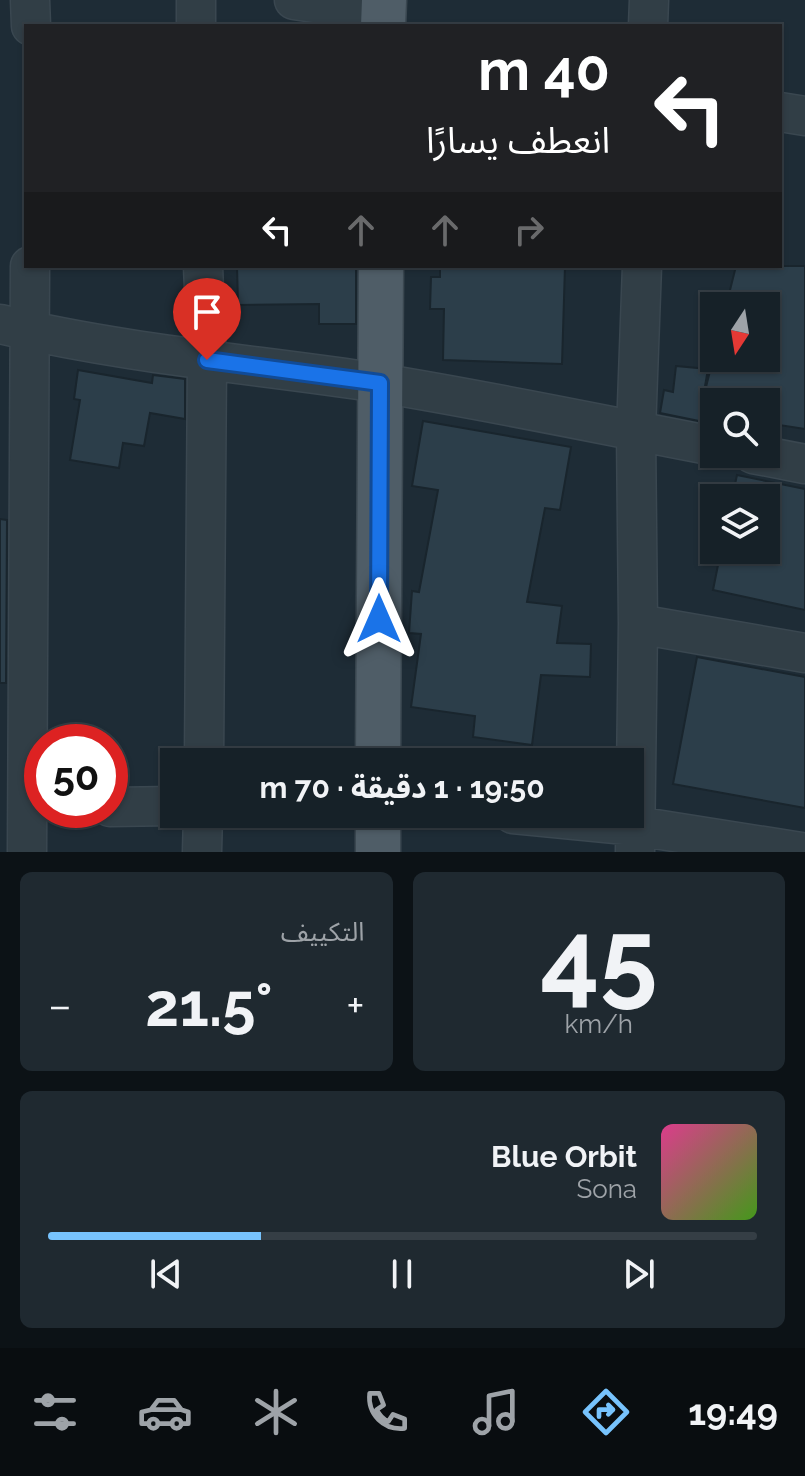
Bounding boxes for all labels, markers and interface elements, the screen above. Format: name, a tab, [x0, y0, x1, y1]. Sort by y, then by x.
text: 40 m	[478, 37, 610, 103]
icon: left	[638, 56, 742, 160]
text: انعطف يسارًا	[426, 119, 610, 161]
icon: left	[255, 208, 299, 252]
icon: ahead	[339, 208, 383, 252]
icon: ahead	[423, 208, 467, 252]
icon: right	[507, 208, 551, 252]
pin	[173, 278, 241, 360]
icon: arrive	[185, 290, 229, 334]
north arrow	[700, 292, 780, 372]
map controls	[700, 292, 780, 564]
button: search	[700, 388, 780, 468]
button: layers	[700, 484, 780, 564]
position arrow	[337, 577, 421, 661]
speed limit sign: 50	[24, 724, 128, 828]
text: 19:50 · 1 دقيقة · 70 m	[259, 770, 545, 805]
text: 45	[540, 896, 657, 1018]
text: التكييف	[281, 917, 365, 947]
text: 21.5°	[145, 970, 273, 1040]
text: −	[48, 980, 72, 1031]
text: +	[346, 980, 365, 1031]
text: km/h	[564, 1009, 633, 1039]
text: Blue Orbit	[491, 1139, 637, 1174]
text: Sona	[576, 1174, 637, 1204]
icon: previous	[144, 1252, 188, 1296]
icon: pause	[380, 1252, 424, 1296]
icon: next	[617, 1252, 661, 1296]
icon: filters	[27, 1384, 83, 1440]
icon: car	[137, 1384, 193, 1440]
icon: climate	[248, 1384, 304, 1440]
icon: phone	[358, 1384, 414, 1440]
icon: music	[468, 1384, 524, 1440]
icon: directions	[578, 1384, 634, 1440]
text: 19:49	[688, 1391, 778, 1433]

